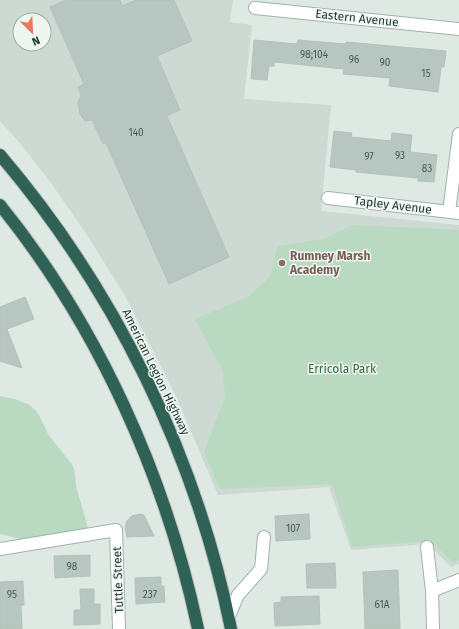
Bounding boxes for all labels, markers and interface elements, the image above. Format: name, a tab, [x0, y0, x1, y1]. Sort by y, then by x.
street label: Eastern Avenue	[315, 7, 399, 29]
north arrow	[12, 12, 52, 52]
text: N	[30, 33, 42, 48]
house number: 98;104	[300, 49, 329, 61]
house number: 96	[349, 54, 359, 66]
house number: 90	[380, 57, 391, 69]
house number: 15	[421, 68, 431, 80]
house number: 140	[128, 127, 144, 139]
house number: 93	[395, 150, 405, 162]
house number: 97	[364, 151, 374, 163]
house number: 83	[422, 163, 432, 175]
street label: Tapley Avenue	[353, 193, 433, 217]
place label: Rumney Marsh Academy	[289, 249, 370, 277]
marker: Rumney Marsh Academy	[277, 258, 287, 268]
street label: American Legion Highway	[119, 307, 193, 437]
park label: Erricola Park	[308, 362, 377, 376]
house number: 107	[286, 523, 301, 535]
street label: Tuttle Street	[110, 546, 126, 614]
house number: 98	[67, 561, 78, 573]
house number: 95	[7, 589, 17, 601]
house number: 237	[143, 589, 158, 601]
house number: 61A	[375, 599, 390, 611]

